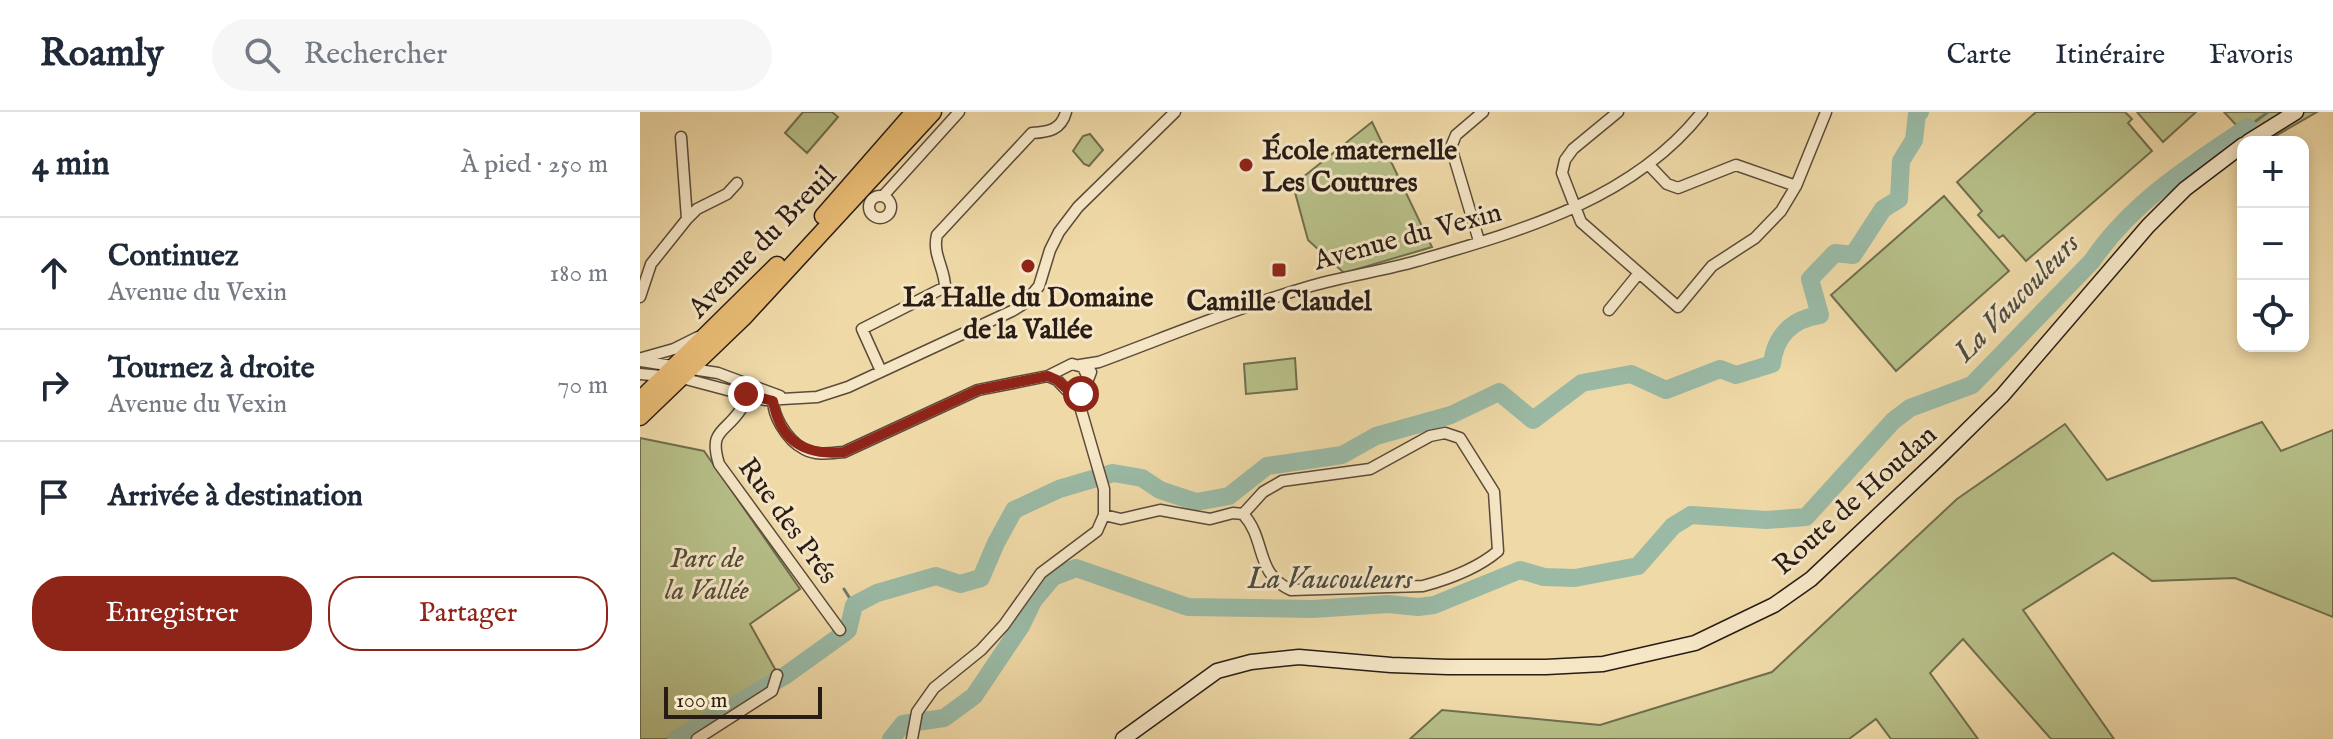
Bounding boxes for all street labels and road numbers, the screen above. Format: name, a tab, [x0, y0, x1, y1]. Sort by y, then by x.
street label: Avenue du Breuil	[681, 159, 845, 327]
street label: Avenue du Vexin	[1309, 196, 1505, 280]
street label: Route de Houdan	[1767, 418, 1945, 584]
street label: Rue des Prés	[729, 451, 844, 591]

